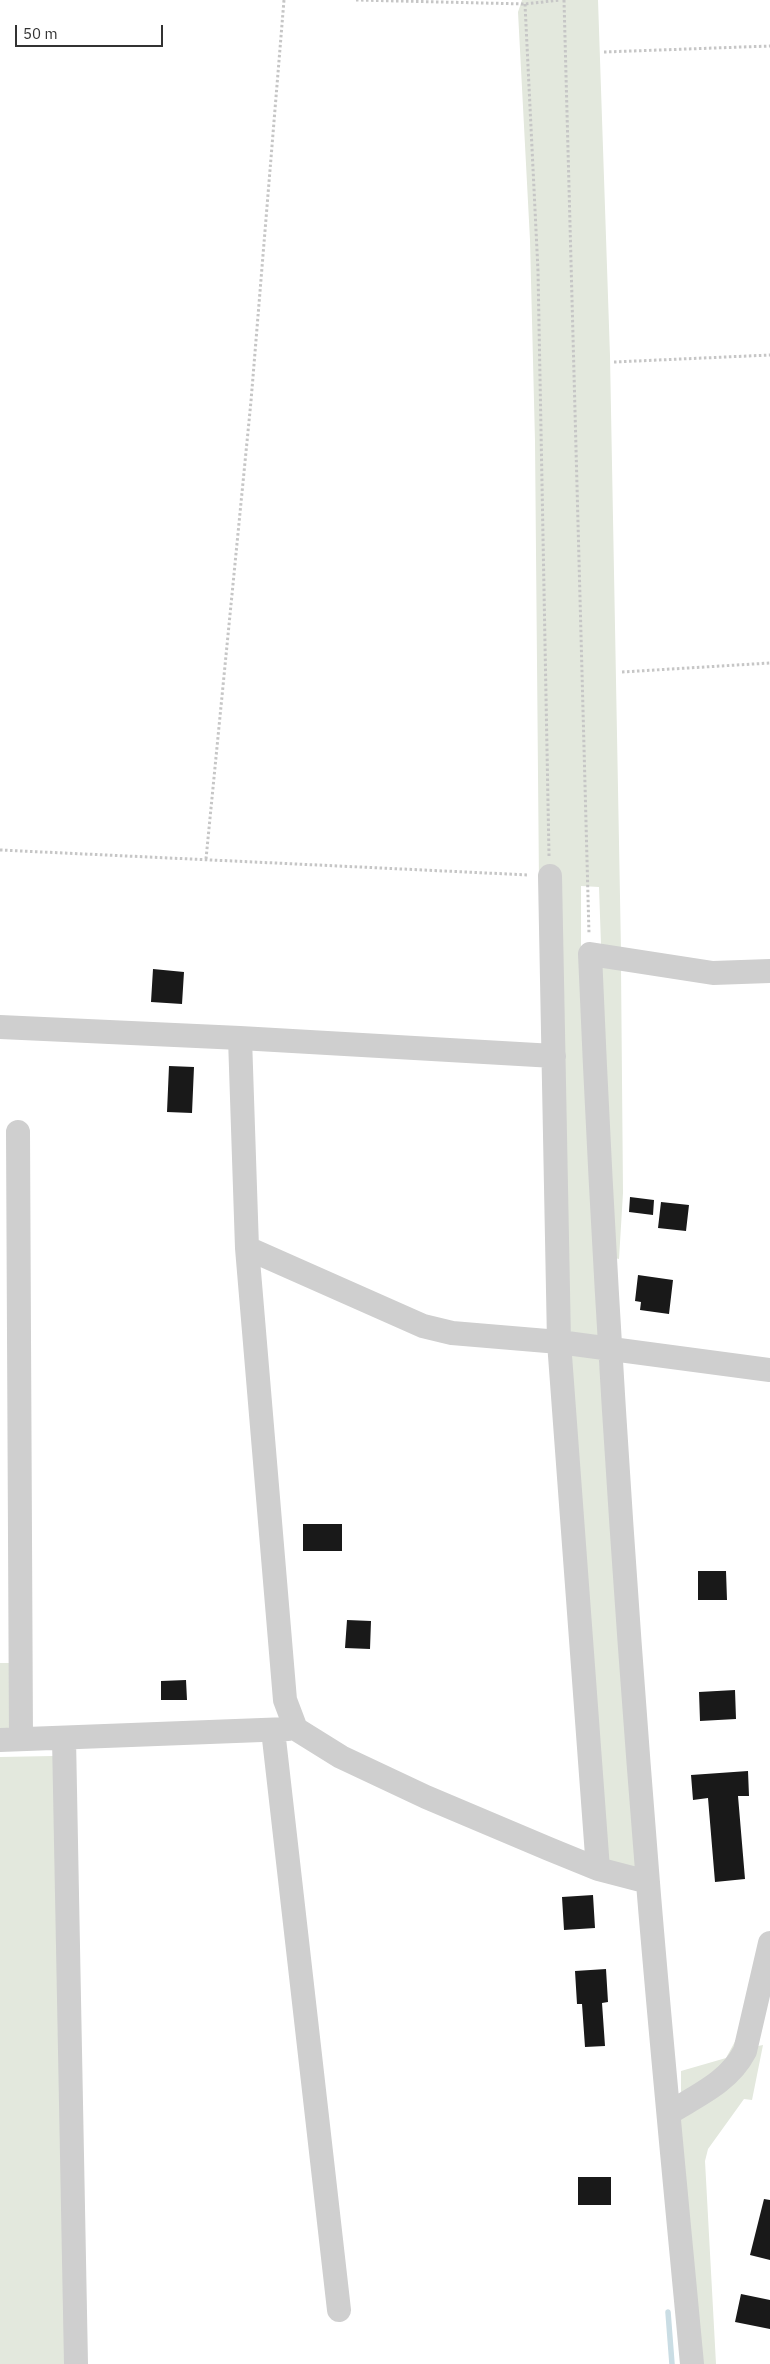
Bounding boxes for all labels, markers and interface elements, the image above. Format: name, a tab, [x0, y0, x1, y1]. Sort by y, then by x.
scale bar	[18, 15, 165, 47]
text: 50 m	[23, 24, 58, 43]

